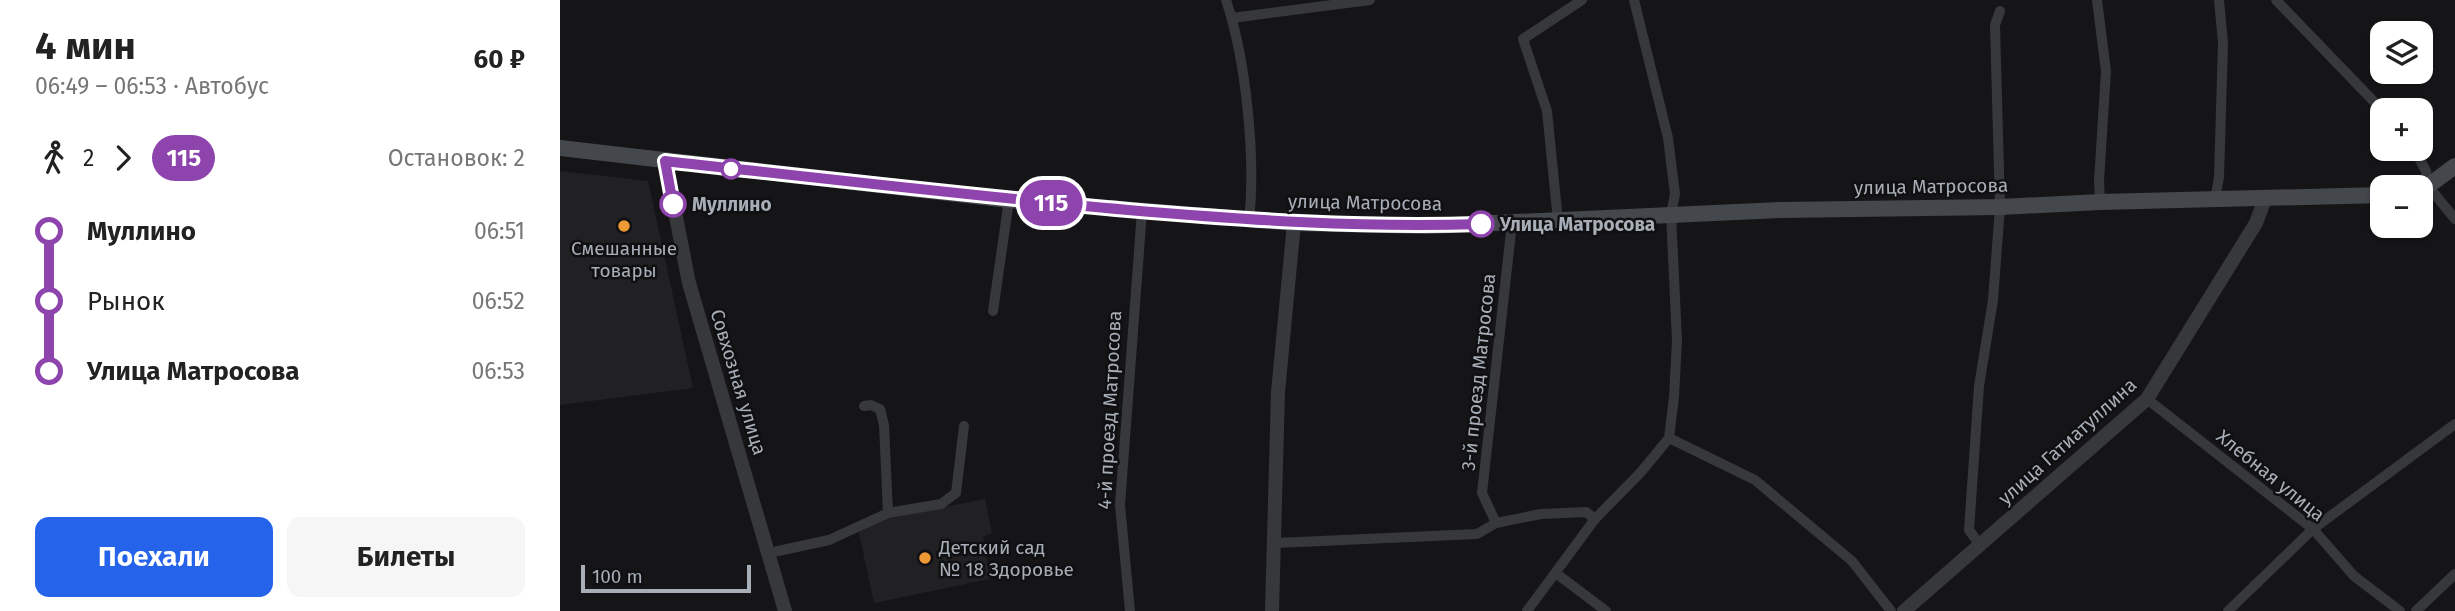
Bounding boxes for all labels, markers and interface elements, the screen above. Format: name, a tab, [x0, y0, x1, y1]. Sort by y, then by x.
map controls	[2370, 21, 2433, 238]
button: layers	[2370, 21, 2433, 84]
text: 4 мин	[35, 23, 136, 69]
text: 60 ₽	[473, 44, 525, 75]
text: 06:49 – 06:53 · Автобус	[35, 72, 269, 100]
button: +	[2370, 98, 2433, 161]
icon: walk	[35, 139, 73, 177]
icon: forward	[104, 139, 142, 177]
text: 2	[83, 144, 94, 172]
text: 115	[166, 144, 201, 172]
text: Остановок: 2	[388, 144, 525, 172]
unlabelled marker	[721, 159, 741, 179]
street label: улица Матросова	[1854, 174, 2008, 199]
button: −	[2370, 175, 2433, 238]
line badge: 115	[1011, 180, 1091, 226]
text: 115	[1034, 189, 1068, 217]
street label: улица Матросова	[1288, 190, 1442, 215]
marker: Муллино	[660, 191, 686, 217]
place label: Муллино	[692, 193, 772, 216]
marker: Улица Матросова	[1468, 211, 1494, 237]
place label: Улица Матросова	[1499, 213, 1655, 236]
text: Муллино	[87, 216, 196, 247]
text: 06:51	[474, 217, 525, 245]
marker: Смешанные товары	[616, 218, 632, 234]
place label: Смешанные товары	[571, 237, 677, 282]
street label: 3-й проезд Матросова	[1457, 272, 1500, 472]
text: Рынок	[87, 286, 165, 317]
text: 06:52	[472, 287, 525, 315]
street label: Совхозная улица	[705, 307, 772, 458]
street label: 4-й проезд Матросова	[1093, 310, 1126, 510]
text: Улица Матросова	[87, 356, 299, 387]
text: 06:53	[471, 357, 525, 385]
street label: улица Гатиатуллина	[1993, 373, 2141, 510]
street label: Хлебная улица	[2212, 425, 2329, 526]
button: Поехали	[35, 517, 273, 597]
button: Билеты	[287, 517, 525, 597]
place label: Детский сад № 18 Здоровье	[938, 536, 1074, 581]
marker: Детский сад № 18 Здоровье	[917, 550, 933, 566]
scale bar	[581, 562, 751, 594]
text: 100 m	[592, 565, 643, 588]

